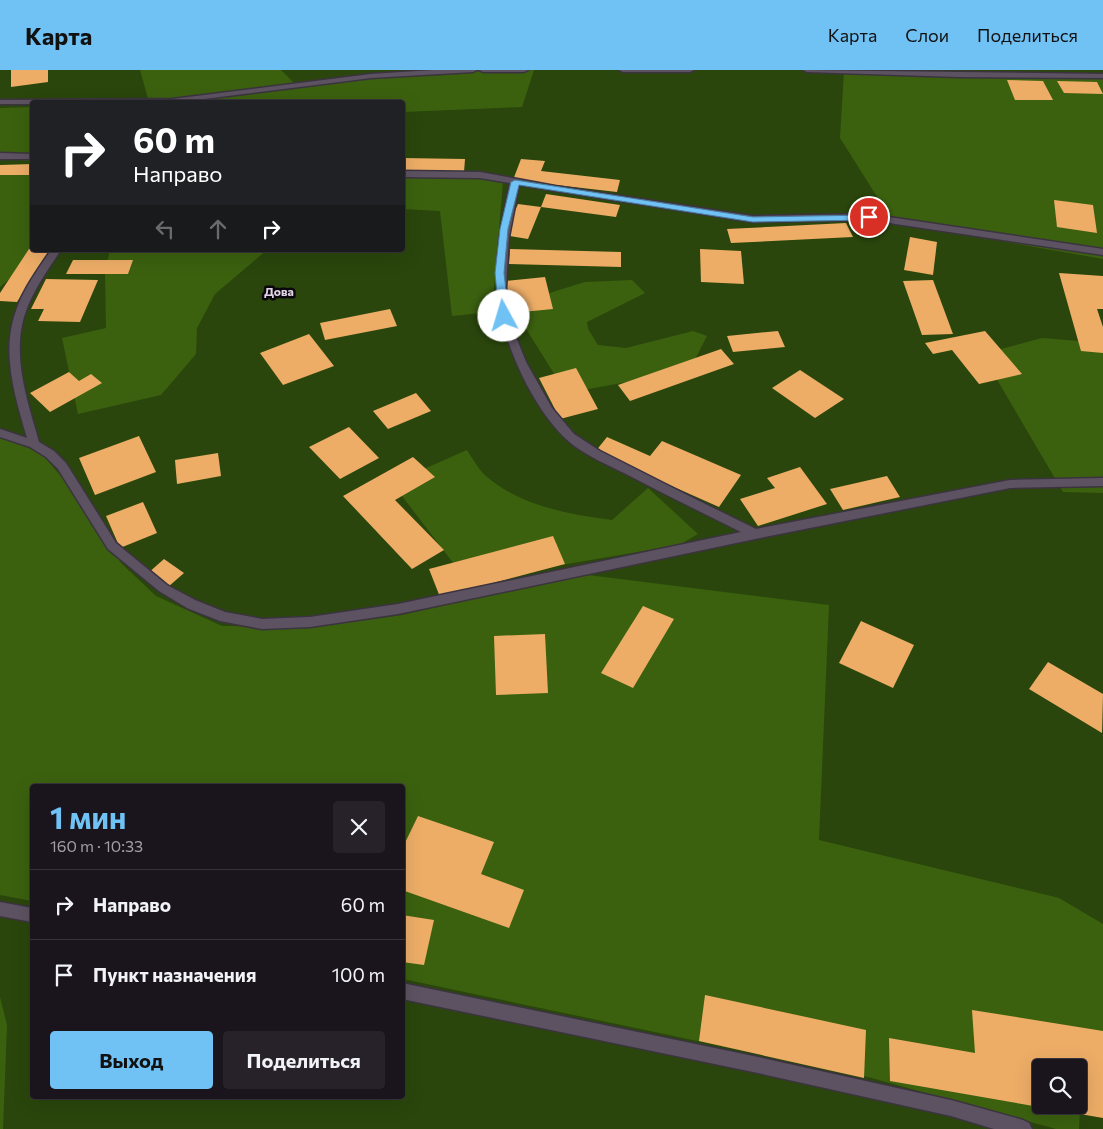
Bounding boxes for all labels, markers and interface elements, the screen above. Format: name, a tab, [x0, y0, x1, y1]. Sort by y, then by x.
text: Карта	[25, 21, 92, 50]
text: Карта	[828, 24, 877, 46]
text: Слои	[905, 24, 949, 46]
text: Поделиться	[977, 24, 1078, 46]
text: 60 m	[133, 117, 215, 160]
icon: right	[50, 120, 115, 185]
text: Направо	[133, 160, 223, 187]
pin	[848, 196, 890, 238]
icon: arrive	[855, 203, 883, 231]
icon: left	[151, 215, 179, 243]
icon: ahead	[204, 215, 232, 243]
icon: right	[257, 215, 285, 243]
district label: Дова	[264, 284, 294, 298]
position arrow	[477, 289, 529, 341]
text: 1 мин	[50, 798, 126, 835]
button: close	[333, 801, 385, 853]
text: 160 m · 10:33	[50, 836, 143, 855]
icon: right	[50, 891, 78, 919]
text: Направо	[93, 893, 171, 916]
text: 60 m	[341, 893, 385, 916]
icon: arrive	[50, 961, 78, 989]
text: Пункт назначения	[93, 963, 256, 986]
text: 100 m	[332, 963, 385, 986]
button: Выход	[50, 1031, 213, 1089]
button: Поделиться	[223, 1031, 385, 1089]
map controls	[1032, 1059, 1087, 1114]
button: search	[1032, 1059, 1087, 1114]

